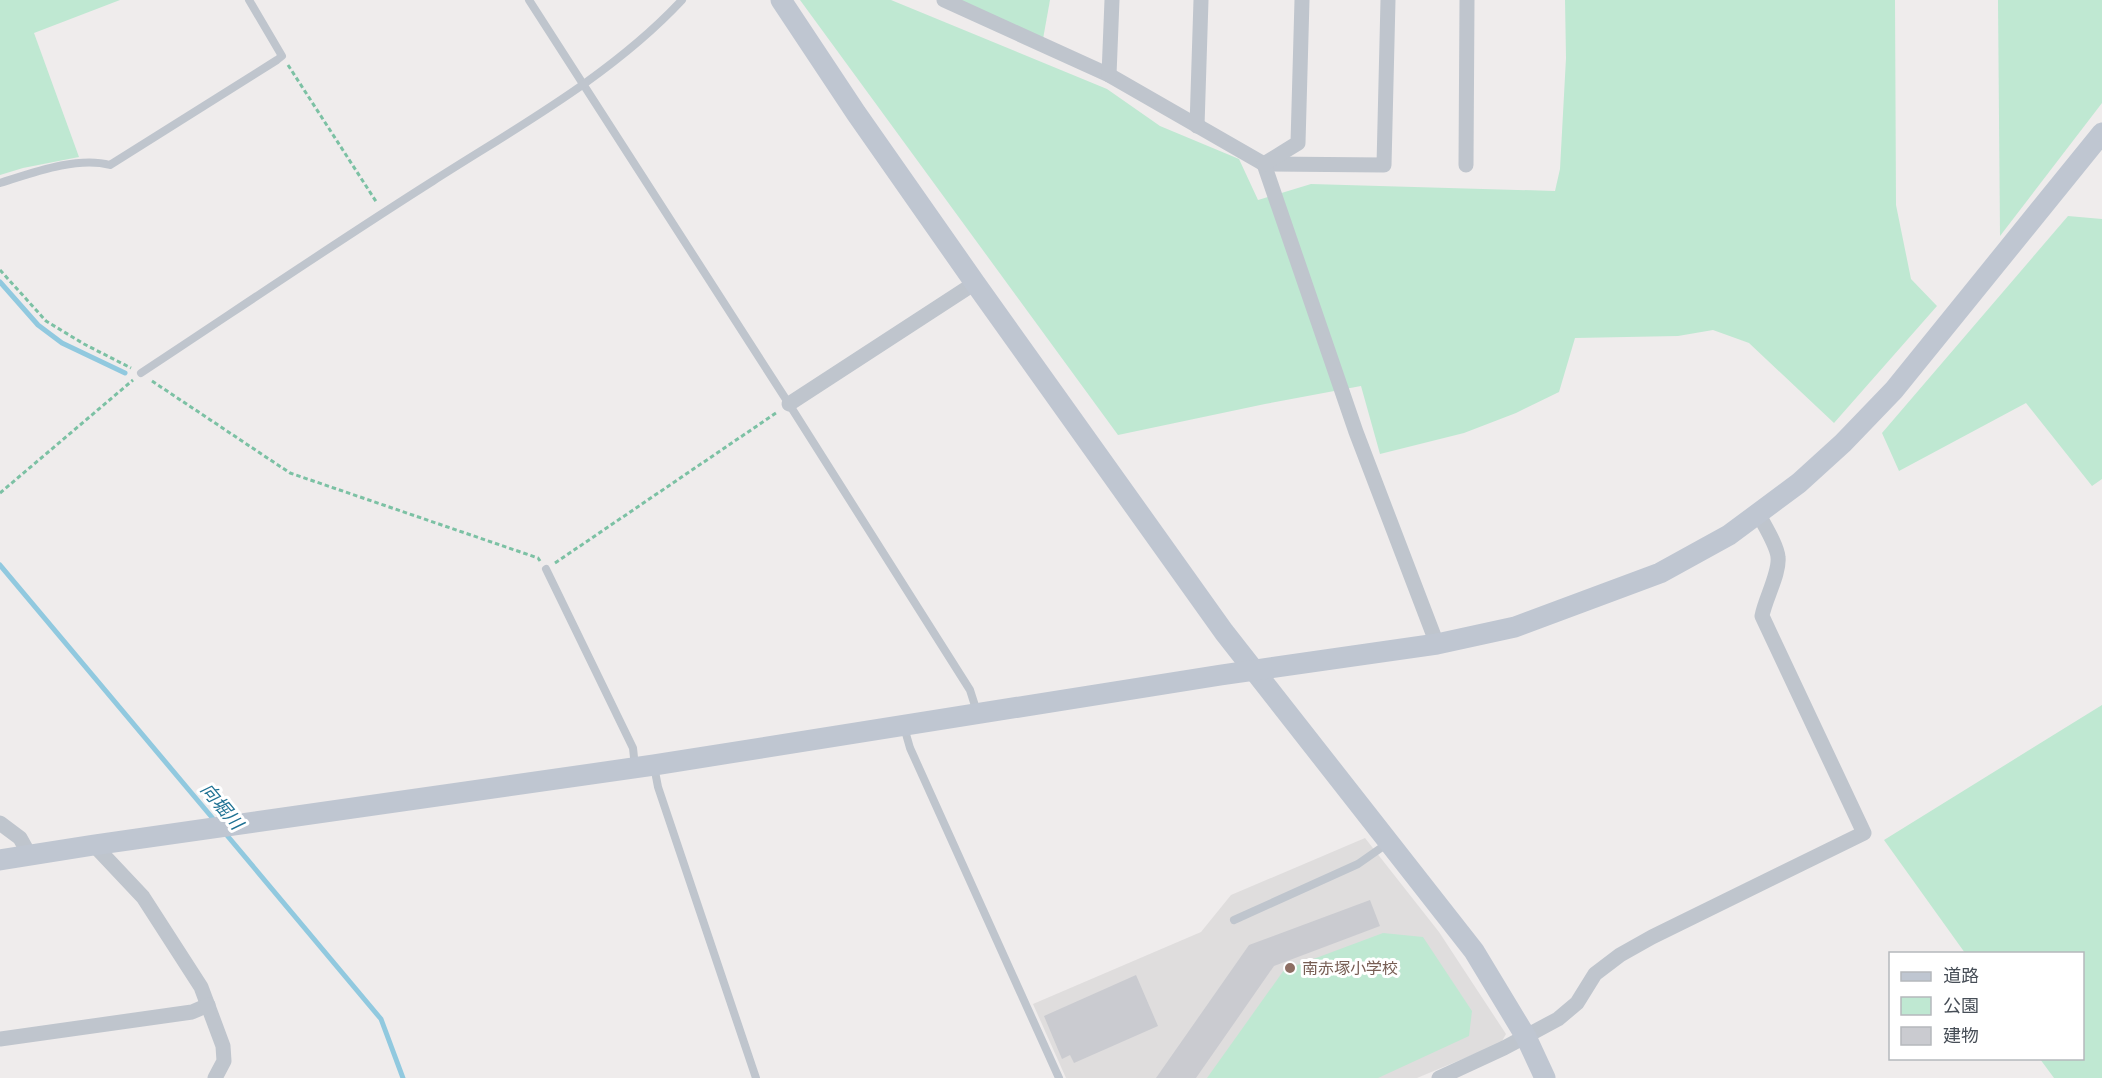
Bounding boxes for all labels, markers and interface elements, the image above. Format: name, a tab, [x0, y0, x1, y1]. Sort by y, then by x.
water label: 向堀川	[196, 778, 249, 836]
legend	[1889, 952, 2084, 1060]
place label: 南赤塚小学校	[1302, 958, 1398, 978]
marker: 南赤塚小学校	[1283, 961, 1297, 975]
text: 道路	[1943, 964, 1979, 987]
text: 公園	[1943, 994, 1979, 1017]
text: 建物	[1943, 1024, 1979, 1047]

